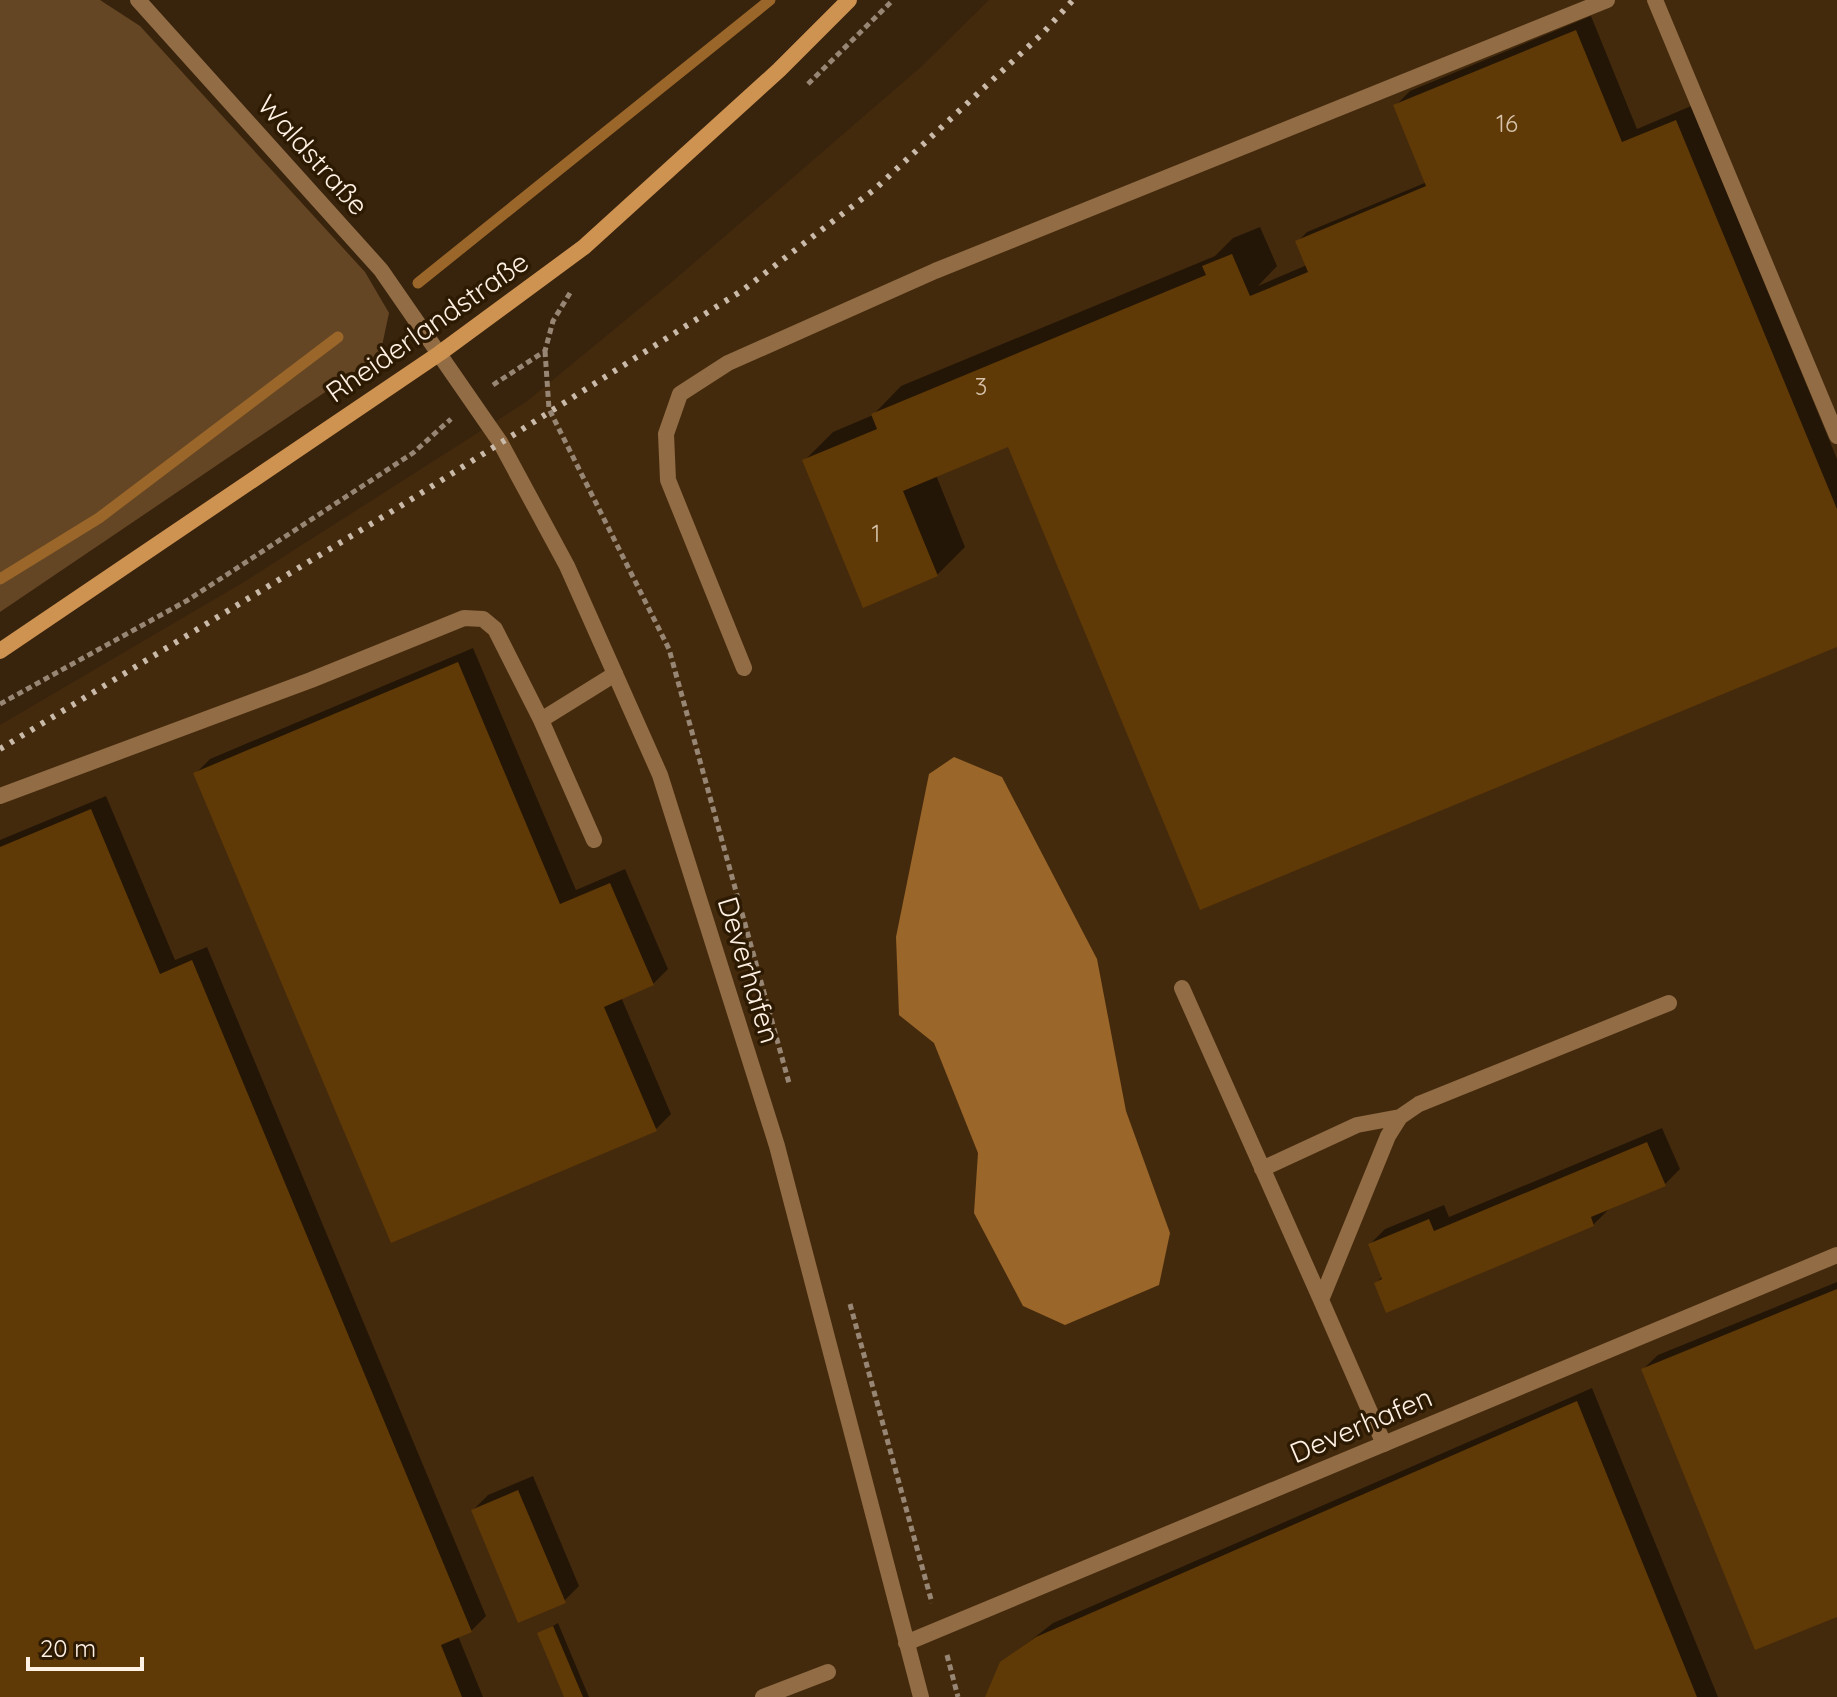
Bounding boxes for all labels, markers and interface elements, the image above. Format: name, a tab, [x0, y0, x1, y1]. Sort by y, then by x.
street label: Waldstraße	[250, 87, 376, 222]
house number: 16	[1496, 108, 1518, 138]
street label: Rheiderlandstraße	[319, 244, 535, 410]
house number: 3	[975, 371, 987, 401]
house number: 1	[872, 518, 880, 548]
street label: Deverhafen	[711, 892, 788, 1047]
street label: Deverhafen	[1284, 1379, 1437, 1470]
scale bar	[28, 1621, 142, 1671]
text: 20 m	[40, 1633, 96, 1663]

